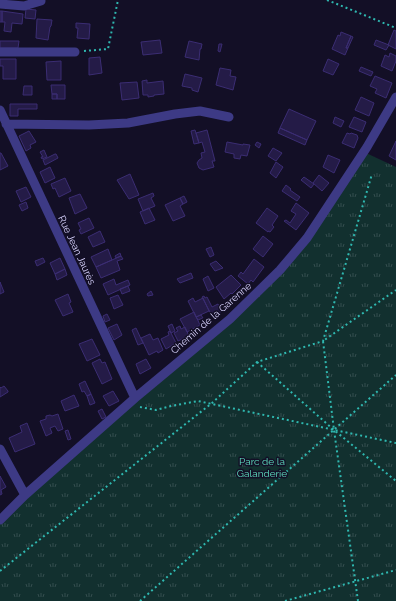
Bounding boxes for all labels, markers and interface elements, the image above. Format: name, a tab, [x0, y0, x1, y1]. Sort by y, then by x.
street label: Rue Jean Jaurès	[56, 214, 98, 286]
street label: Chemin de la Garenne	[169, 280, 254, 356]
park label: Parc de la Galanderie	[237, 456, 287, 479]

